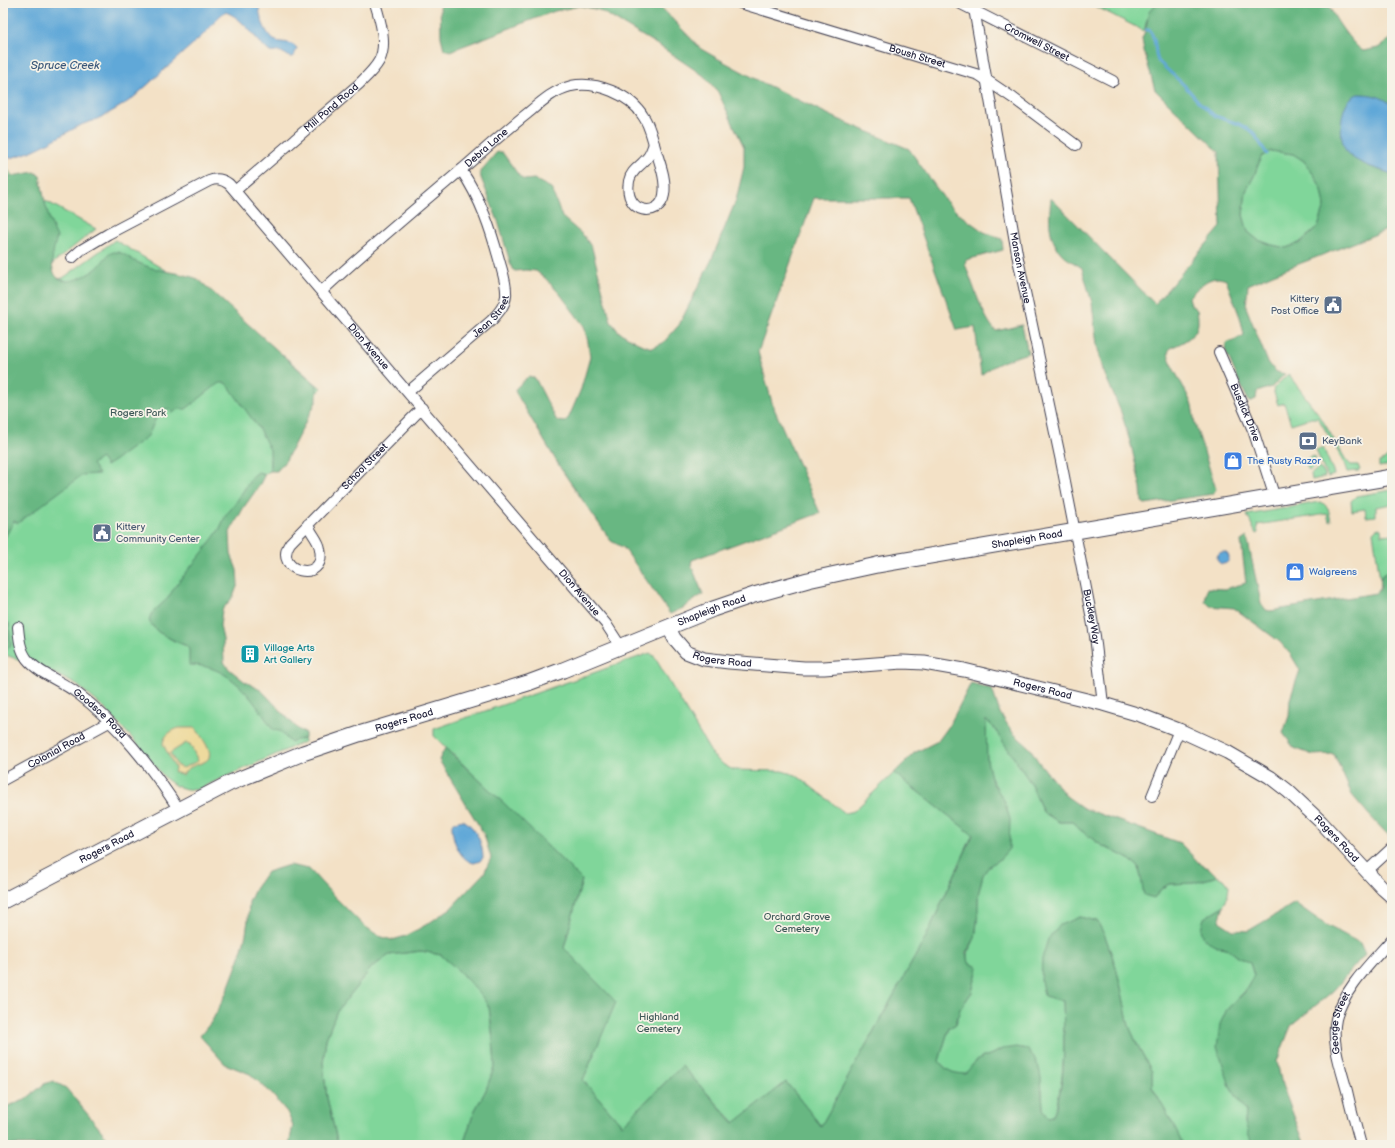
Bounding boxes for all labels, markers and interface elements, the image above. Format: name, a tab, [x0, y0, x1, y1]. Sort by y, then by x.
street label: Cromwell Street	[1002, 21, 1071, 64]
street label: Boush Street	[887, 42, 947, 71]
water label: Spruce Creek	[31, 59, 100, 72]
street label: Mill Pond Road	[302, 81, 361, 134]
street label: Debra Lane	[462, 126, 511, 170]
street label: Manson Avenue	[1007, 231, 1033, 305]
place label: Kittery Post Office	[1271, 293, 1319, 317]
public building icon: Kittery Post Office	[1322, 294, 1344, 316]
street label: Jean Street	[470, 295, 512, 340]
street label: Dion Avenue	[345, 321, 392, 372]
street label: Busdick Drive	[1227, 382, 1262, 443]
park label: Rogers Park	[110, 407, 166, 419]
bank icon: KeyBank	[1297, 430, 1319, 452]
place label: KeyBank	[1322, 435, 1362, 447]
street label: School Street	[339, 441, 390, 492]
shop icon: The Rusty Razor	[1222, 450, 1244, 472]
place label: The Rusty Razor	[1247, 455, 1321, 467]
place label: Kittery Community Center	[116, 521, 200, 545]
public building icon: Kittery Community Center	[91, 522, 113, 544]
street label: Shapleigh Road	[991, 527, 1064, 551]
shop icon: Walgreens	[1284, 561, 1306, 583]
place label: Walgreens	[1309, 566, 1357, 578]
street label: Dion Avenue	[556, 567, 602, 618]
street label: Buckley Way	[1080, 588, 1102, 645]
street label: Shapleigh Road	[676, 592, 748, 629]
place label: Village Arts Art Gallery	[264, 642, 315, 666]
building icon: Village Arts Art Gallery	[239, 643, 261, 665]
street label: Rogers Road	[691, 649, 753, 670]
street label: Rogers Road	[1012, 676, 1073, 702]
street label: Goodsoe Road	[71, 686, 129, 741]
street label: Rogers Road	[374, 706, 435, 735]
street label: Colonial Road	[26, 730, 87, 771]
street label: Rogers Road	[1312, 813, 1361, 865]
street label: Rogers Road	[77, 828, 136, 866]
park label: Orchard Grove Cemetery	[764, 911, 830, 935]
street label: George Street	[1329, 990, 1353, 1055]
park label: Highland Cemetery	[637, 1011, 682, 1035]

